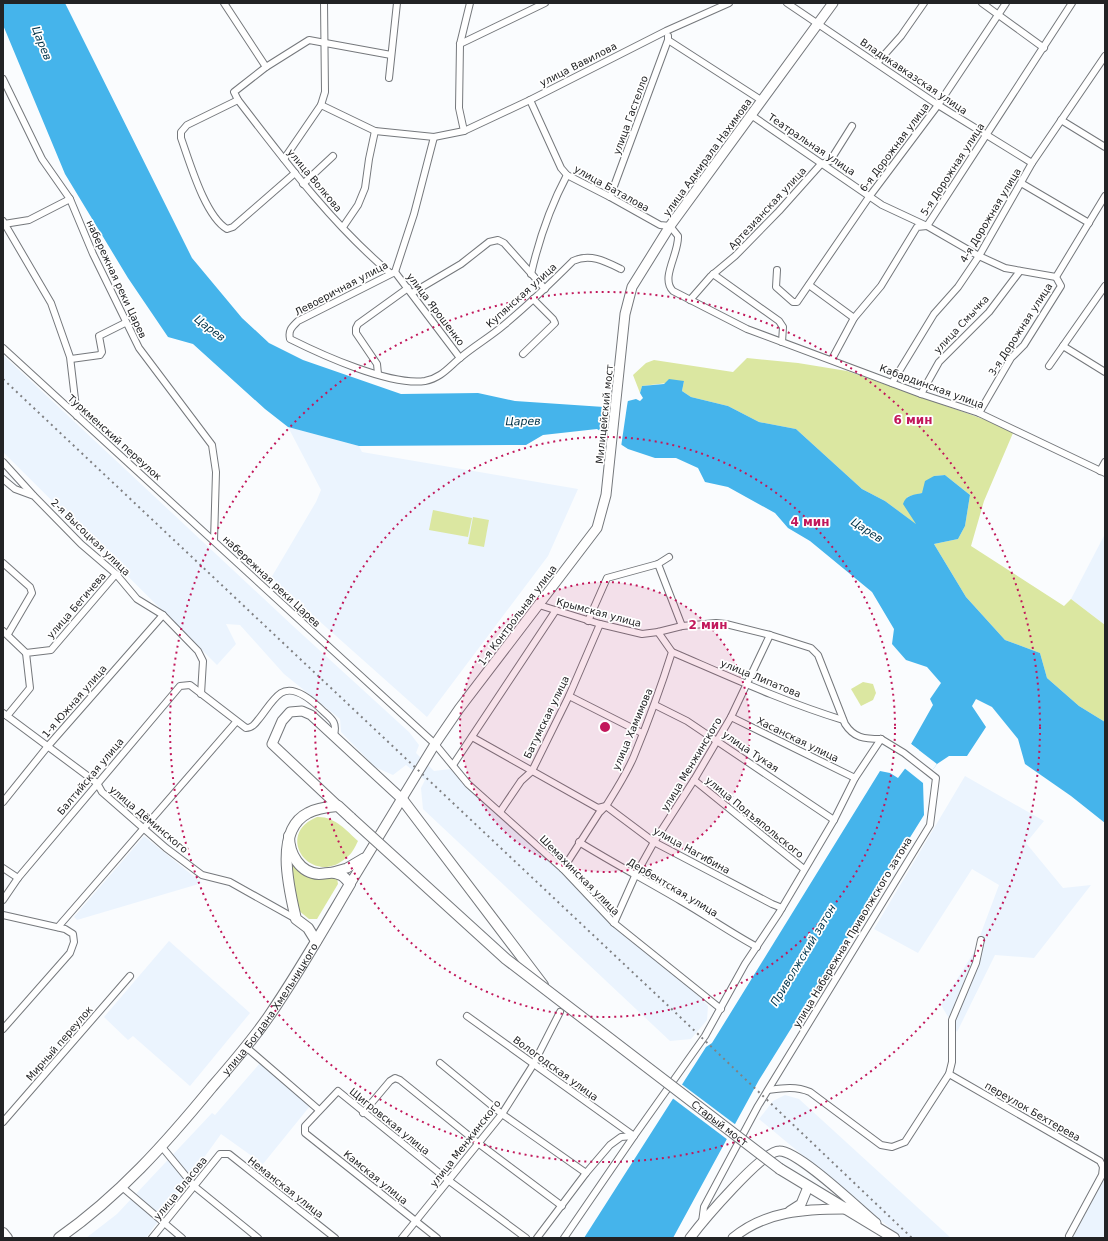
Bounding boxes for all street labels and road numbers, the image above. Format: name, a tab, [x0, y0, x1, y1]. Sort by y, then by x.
street label: Владикавказская улица	[858, 36, 969, 116]
street label: улица Вавилова	[538, 40, 619, 89]
street label: улица Гастелло	[611, 74, 650, 156]
street label: улица Адмирала Нахимова	[661, 96, 754, 218]
street label: 6-я Дорожная улица	[857, 101, 931, 194]
street label: Театральная улица	[765, 111, 857, 178]
street label: 5-я Дорожная улица	[918, 121, 986, 218]
street label: улица Волкова	[285, 147, 344, 214]
street label: улица Баталова	[572, 163, 651, 214]
street label: Артезианская улица	[726, 165, 808, 252]
street label: 4-я Дорожная улица	[958, 166, 1023, 264]
street label: набережная реки Царев	[84, 218, 149, 340]
street label: Левоеричная улица	[293, 259, 390, 318]
street label: Купянская улица	[484, 261, 559, 330]
street label: улица Ярошенко	[405, 271, 467, 348]
street label: 3-я Дорожная улица	[986, 281, 1054, 378]
street label: улица Смычка	[932, 293, 991, 356]
street label: Кабардинская улица	[878, 362, 986, 411]
street label: Милицейский мост	[594, 363, 615, 464]
street label: Туркменский переулок	[65, 392, 164, 482]
street label: 2-я Высоцкая улица	[49, 497, 132, 578]
street label: набережная реки Царев	[221, 533, 323, 629]
street label: 1-я Контрольная улица	[476, 563, 559, 668]
street label: улица Бегичева	[45, 570, 108, 641]
street label: Крымская улица	[555, 596, 643, 629]
street label: улица Липатова	[719, 657, 803, 700]
street label: 1-я Южная улица	[40, 663, 109, 740]
street label: Батумская улица	[522, 674, 571, 760]
street label: улица Хамимова	[610, 687, 655, 772]
street label: улица Менжинского	[659, 715, 724, 813]
street label: Хасанская улица	[755, 715, 841, 764]
street label: улица Тукая	[721, 729, 781, 774]
street label: Балтийская улица	[55, 736, 126, 817]
street label: улица Подъяпольского	[704, 775, 806, 860]
street label: улица Дёминского	[107, 784, 190, 855]
street label: улица Нагибина	[652, 825, 732, 876]
street label: Шемахинская улица	[538, 833, 622, 917]
street label: улица Набережная Приволжского затона	[791, 835, 914, 1030]
street label: Дербентская улица	[626, 856, 720, 919]
street label: улица Богдана Хмельницкого	[220, 941, 320, 1077]
street label: Мирный переулок	[24, 1004, 95, 1083]
street label: Вологодская улица	[511, 1034, 600, 1103]
street label: переулок Бехтерева	[983, 1080, 1082, 1143]
street label: Щигровская улица	[348, 1086, 432, 1157]
street label: улица Менжинского	[428, 1098, 503, 1189]
street label: Старый мост	[689, 1098, 750, 1148]
street label: Камская улица	[341, 1148, 410, 1207]
street label: улица Власова	[152, 1155, 209, 1222]
street label: Неманская улица	[246, 1155, 326, 1220]

